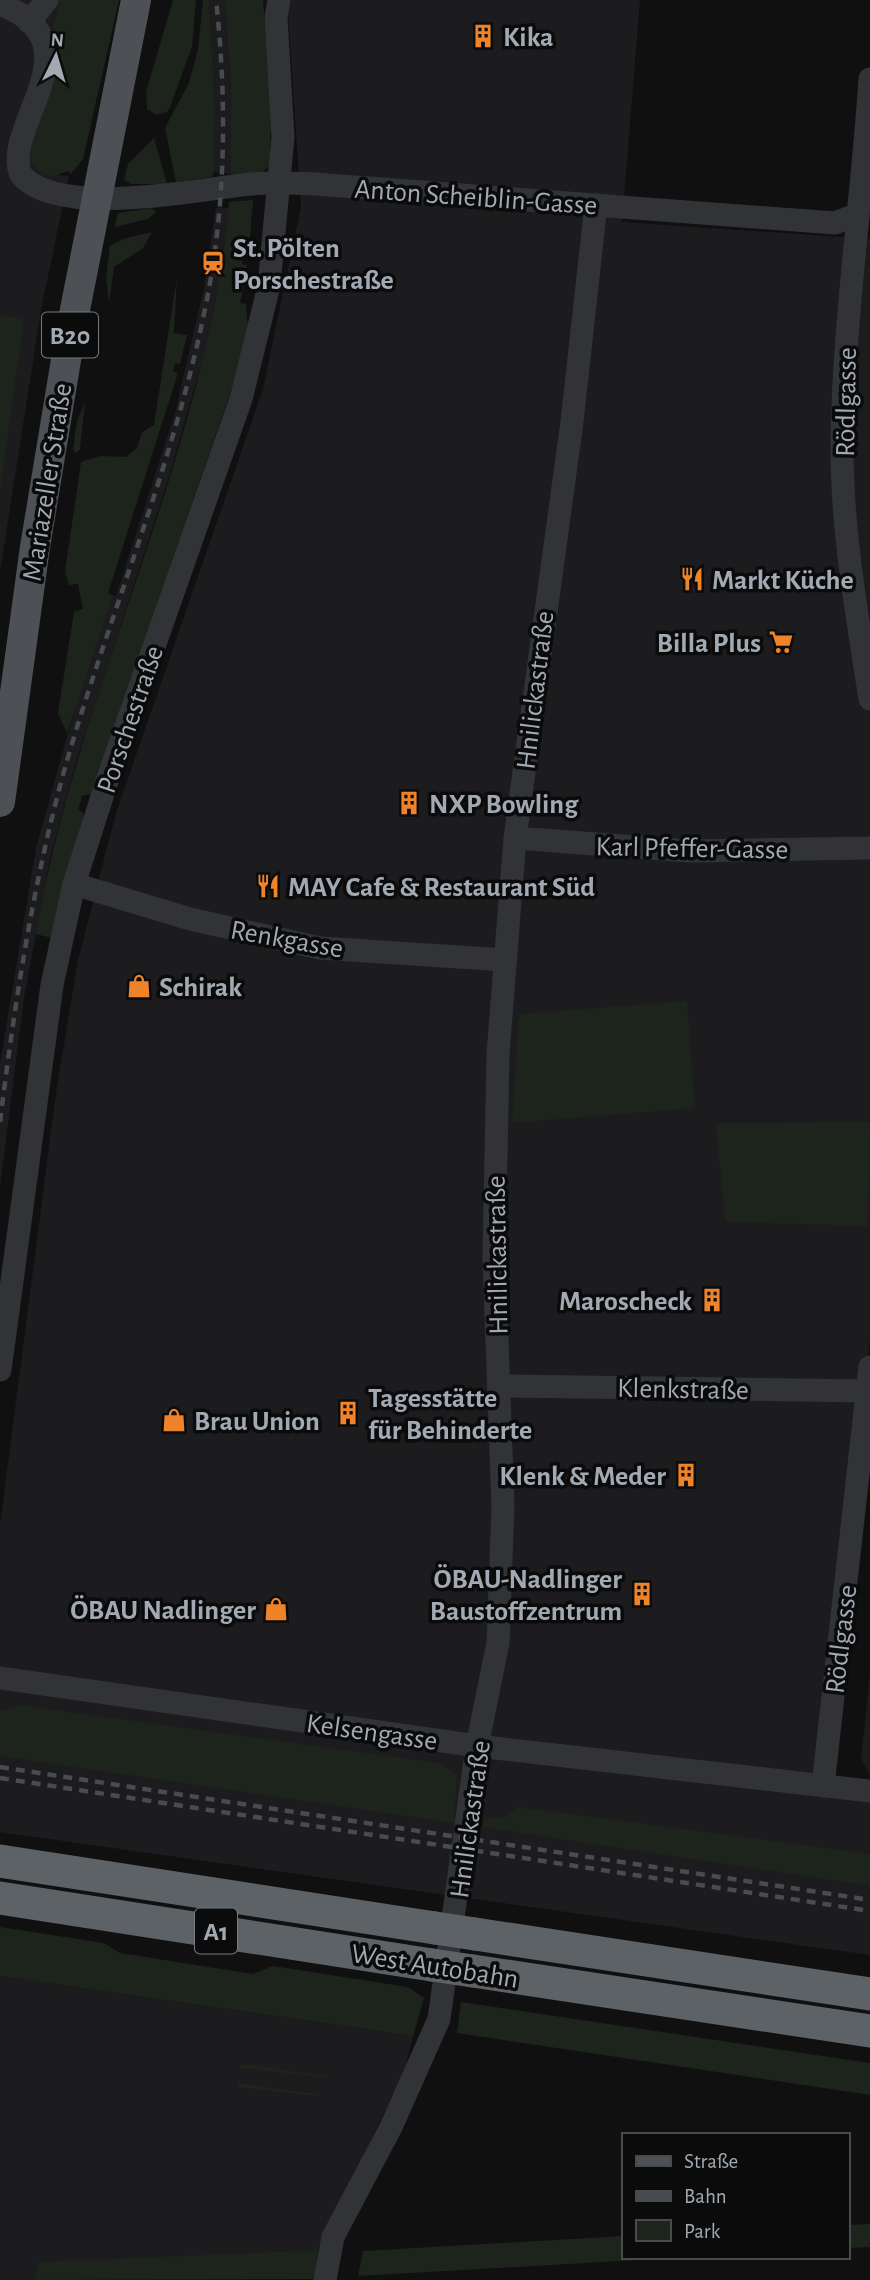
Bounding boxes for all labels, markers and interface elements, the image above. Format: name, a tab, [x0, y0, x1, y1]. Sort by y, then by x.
north arrow	[21, 21, 91, 91]
building icon: Kika	[469, 22, 497, 50]
place label: Kika	[503, 24, 554, 52]
text: N	[50, 31, 65, 51]
street label: Anton Scheiblin-Gasse	[354, 176, 598, 220]
place label: St. Pölten Porschestraße	[233, 235, 394, 295]
station icon: St. Pölten Porschestraße	[199, 249, 227, 277]
road number: B20	[42, 312, 98, 358]
street label: Rödlgasse	[832, 347, 862, 457]
street label: Mariazeller Straße	[19, 381, 77, 583]
restaurant icon: Markt Küche	[678, 565, 706, 593]
place label: Markt Küche	[712, 567, 854, 595]
street label: Hnilickastraße	[512, 610, 560, 771]
supermarket icon: Billa Plus	[767, 628, 795, 656]
place label: Billa Plus	[657, 630, 761, 658]
street label: Porschestraße	[93, 642, 169, 797]
building icon: NXP Bowling	[395, 789, 423, 817]
place label: NXP Bowling	[429, 791, 579, 819]
street label: Karl Pfeffer-Gasse	[595, 833, 789, 865]
restaurant icon: MAY Cafe & Restaurant Süd	[254, 872, 282, 900]
place label: MAY Cafe & Restaurant Süd	[288, 874, 595, 902]
street label: Renkgasse	[228, 916, 345, 964]
shop icon: Schirak	[125, 972, 153, 1000]
place label: Schirak	[159, 974, 242, 1002]
street label: Hnilickastraße	[483, 1175, 513, 1335]
building icon: Maroscheck	[698, 1286, 726, 1314]
place label: Maroscheck	[559, 1288, 692, 1316]
street label: Klenkstraße	[617, 1375, 749, 1405]
place label: Tagesstätte für Behinderte	[368, 1385, 532, 1445]
building icon: Tagesstätte für Behinderte	[334, 1399, 362, 1427]
shop icon: Brau Union	[160, 1406, 188, 1434]
place label: Brau Union	[194, 1408, 320, 1436]
building icon: Klenk & Meder	[672, 1461, 700, 1489]
place label: Klenk & Meder	[499, 1463, 666, 1491]
place label: ÖBAU-Nadlinger Baustoffzentrum	[430, 1564, 622, 1626]
building icon: ÖBAU-Nadlinger Baustoffzentrum	[628, 1580, 656, 1608]
street label: Rödlgasse	[821, 1583, 863, 1695]
place label: ÖBAU Nadlinger	[70, 1595, 256, 1625]
shop icon: ÖBAU Nadlinger	[262, 1595, 290, 1623]
street label: Kelsengasse	[304, 1710, 439, 1756]
street label: Hnilickastraße	[446, 1739, 496, 1900]
road number: A1	[195, 1908, 237, 1954]
street label: West Autobahn	[349, 1940, 520, 1994]
legend	[622, 2133, 849, 2259]
text: Straße	[684, 2151, 738, 2172]
text: Bahn	[684, 2186, 727, 2207]
text: Park	[684, 2221, 721, 2242]

